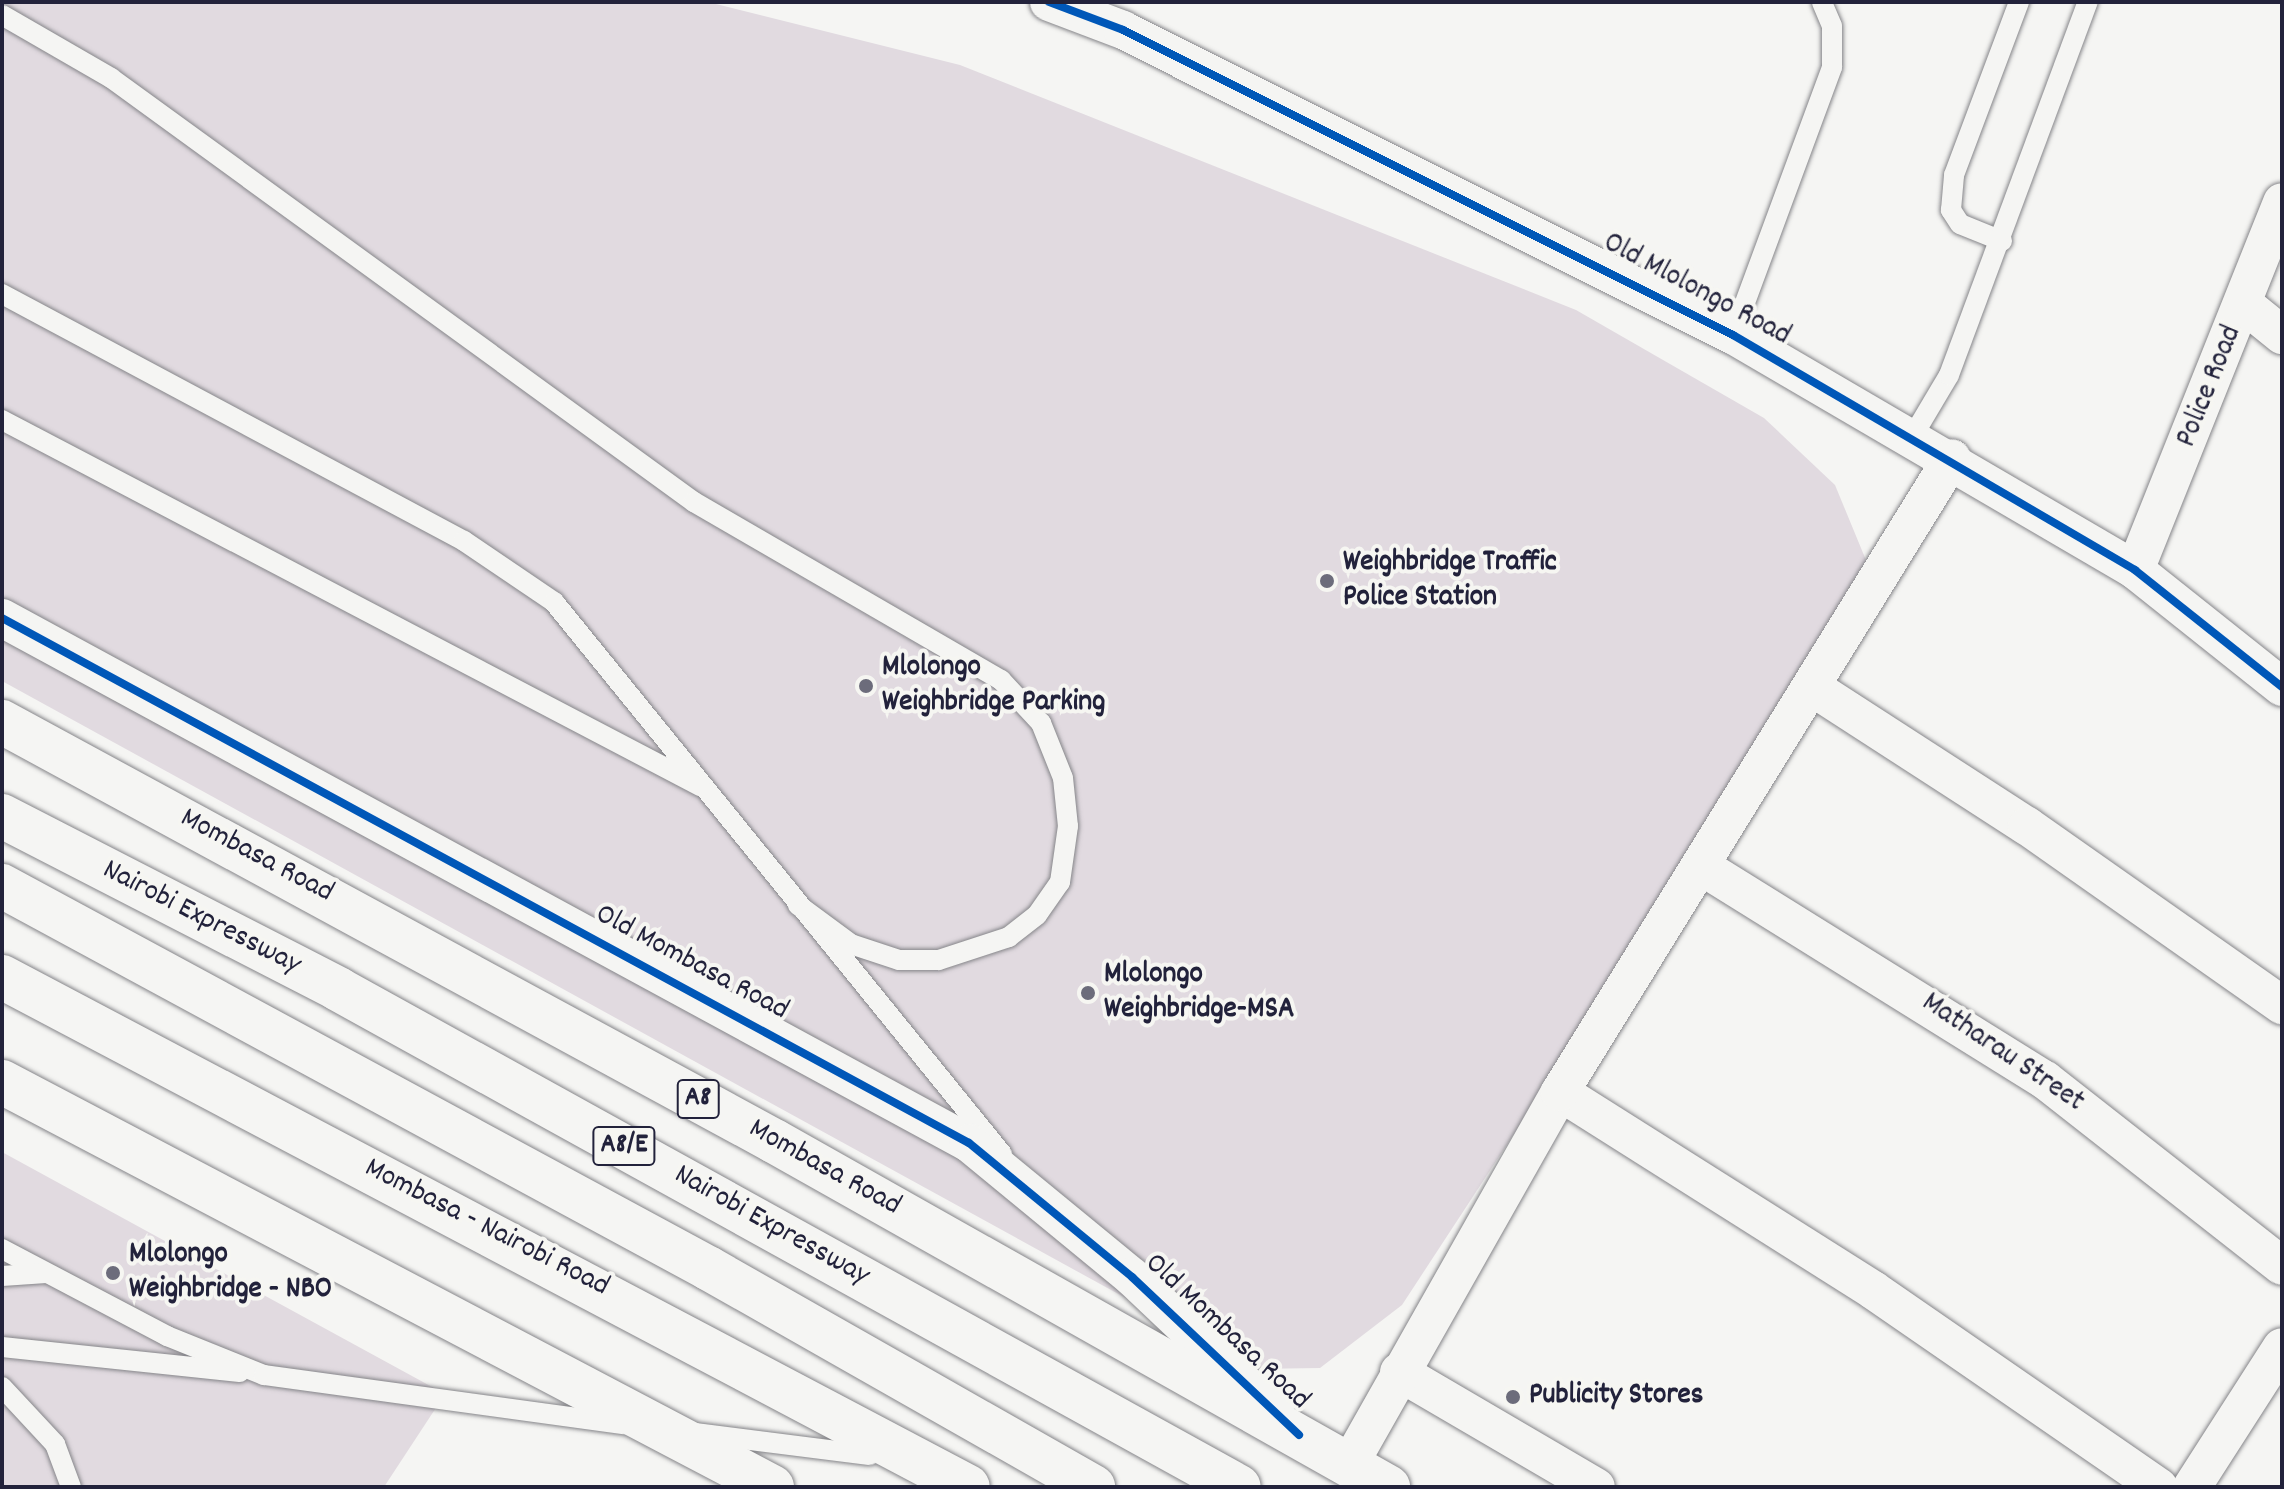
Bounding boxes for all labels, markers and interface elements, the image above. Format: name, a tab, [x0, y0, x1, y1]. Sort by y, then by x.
street label: Old Mlolongo Road	[1596, 226, 1796, 356]
street label: Police Road	[2170, 321, 2252, 453]
place label: Weighbridge Traffic Police Station	[1343, 546, 1557, 616]
marker: Weighbridge Traffic Police Station	[1318, 572, 1336, 590]
place label: Mlolongo Weighbridge Parking	[882, 651, 1105, 722]
marker: Mlolongo Weighbridge Parking	[857, 677, 875, 695]
street label: Mombasa Road	[173, 802, 339, 912]
street label: Nairobi Expressway	[96, 853, 306, 985]
street label: Old Mombasa Road	[588, 898, 794, 1030]
place label: Mlolongo Weighbridge-MSA	[1104, 958, 1294, 1028]
marker: Mlolongo Weighbridge-MSA	[1079, 984, 1097, 1002]
street label: Matharau Street	[1914, 986, 2090, 1122]
road number: A8	[676, 1075, 720, 1123]
street label: Mombasa Road	[742, 1112, 906, 1226]
road number: A8/E	[592, 1122, 656, 1170]
street label: Mombasa - Nairobi Road	[358, 1152, 614, 1306]
street label: Nairobi Expressway	[667, 1158, 875, 1296]
place label: Mlolongo Weighbridge - NBO	[129, 1238, 332, 1308]
street label: Old Mombasa Road	[1136, 1247, 1316, 1419]
marker: Mlolongo Weighbridge - NBO	[104, 1264, 122, 1282]
place label: Publicity Stores	[1529, 1379, 1703, 1415]
marker: Publicity Stores	[1504, 1388, 1522, 1406]

